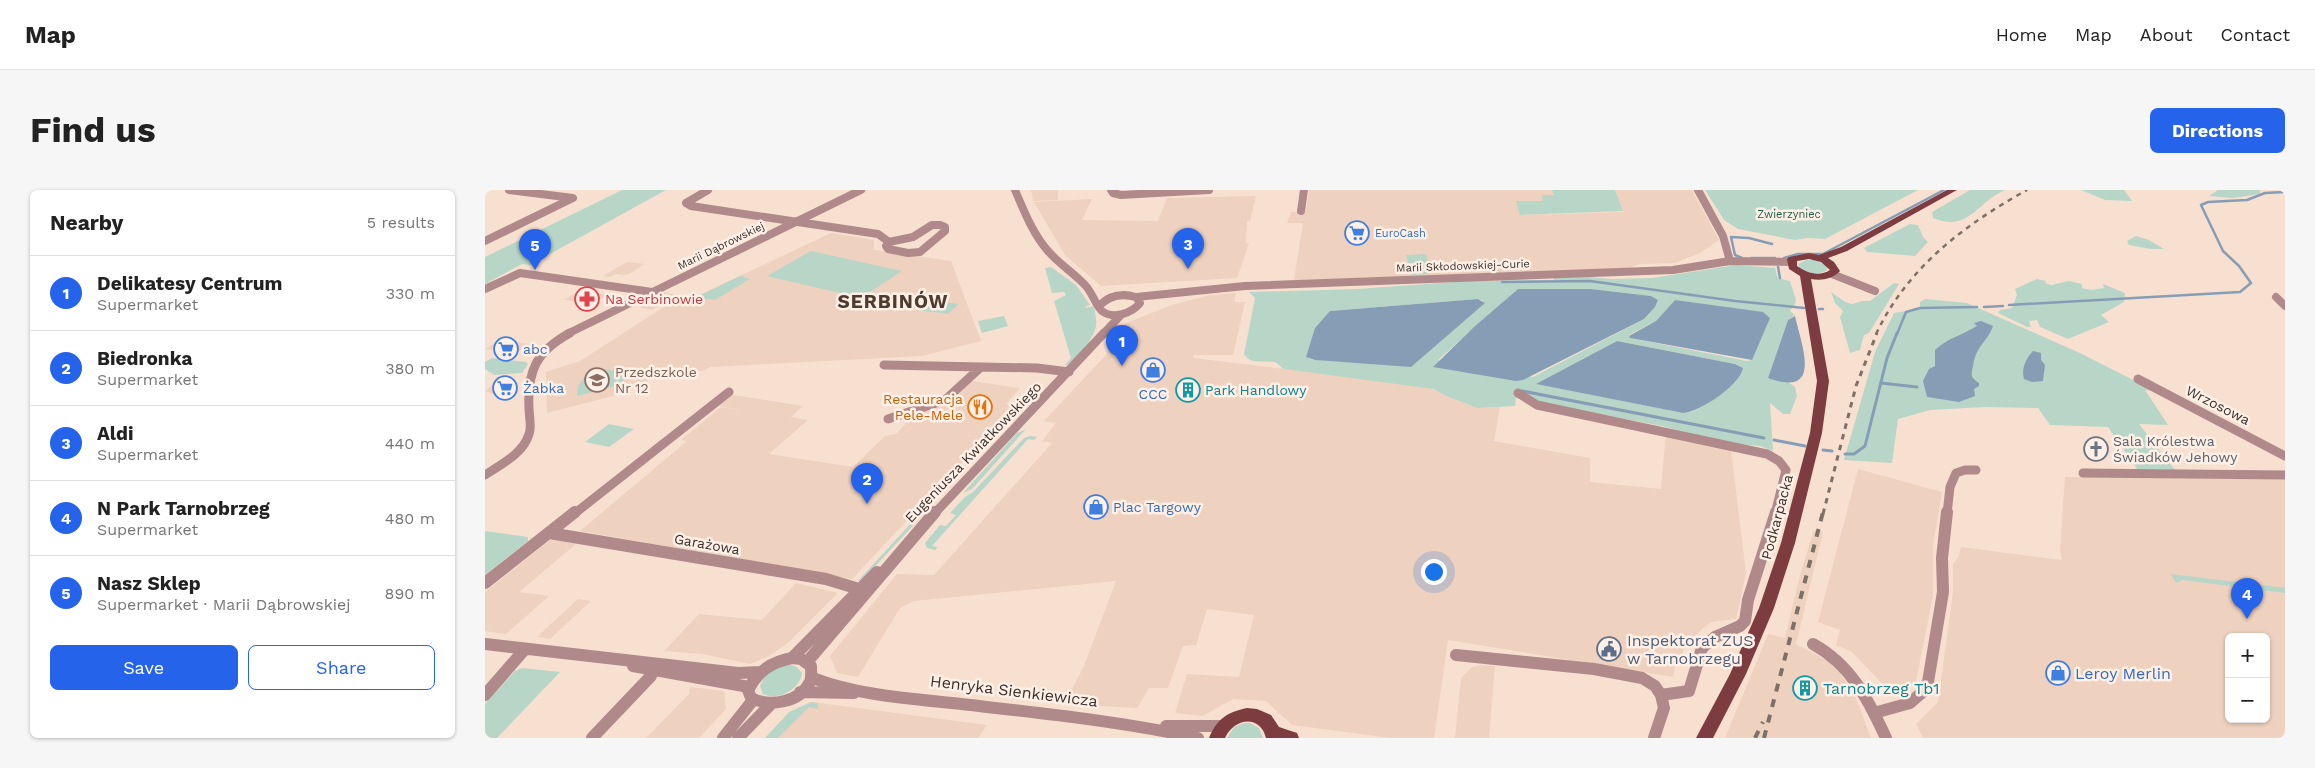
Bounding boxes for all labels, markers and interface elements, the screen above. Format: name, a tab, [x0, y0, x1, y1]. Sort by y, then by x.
text: Map	[25, 21, 76, 49]
text: Home	[1996, 24, 2047, 45]
text: Map	[2075, 24, 2112, 45]
text: About	[2140, 24, 2192, 45]
text: Contact	[2220, 24, 2290, 45]
button: Directions	[2150, 108, 2285, 153]
text: Find us	[30, 109, 156, 151]
park label: Zwierzyniec	[1757, 208, 1821, 221]
text: Nearby	[50, 210, 123, 235]
text: 5 results	[367, 213, 435, 232]
street label: Marii Dąbrowskiej	[676, 219, 766, 273]
supermarket icon: EuroCash	[1344, 220, 1370, 246]
place label: EuroCash	[1375, 227, 1426, 240]
pin: 3	[1172, 228, 1204, 269]
pin: 5	[519, 229, 551, 270]
street label: Marii Skłodowskiej-Curie	[1396, 257, 1530, 275]
text: Delikatesy Centrum	[97, 272, 282, 295]
text: 1	[63, 284, 69, 303]
text: 330 m	[386, 284, 435, 303]
pharmacy icon: Na Serbinowie	[574, 286, 600, 312]
district label: SERBINÓW	[837, 290, 949, 313]
place label: Na Serbinowie	[605, 291, 703, 307]
text: Supermarket	[97, 295, 198, 314]
pin: 1	[1106, 325, 1138, 366]
supermarket icon: abc	[493, 336, 519, 362]
place label: abc	[523, 341, 548, 357]
text: Biedronka	[97, 347, 192, 370]
shop icon: CCC	[1140, 357, 1166, 383]
text: 2	[61, 359, 71, 378]
text: 380 m	[385, 359, 435, 378]
place label: Przedszkole Nr 12	[615, 364, 697, 396]
school or university icon: Przedszkole Nr 12	[584, 367, 610, 393]
text: Supermarket	[97, 370, 198, 389]
supermarket icon: Żabka	[492, 375, 518, 401]
building icon: Park Handlowy	[1175, 377, 1201, 403]
street label: Eugeniusza Kwiatkowskiego	[902, 378, 1044, 526]
place label: Żabka	[523, 380, 564, 396]
place label: Park Handlowy	[1205, 382, 1307, 398]
street label: Wrzosowa	[2183, 382, 2253, 428]
place label: CCC	[1139, 386, 1167, 402]
place label: Restauracja Pele-Mele	[883, 391, 963, 423]
restaurant icon: Restauracja Pele-Mele	[967, 394, 993, 420]
text: Aldi	[97, 422, 134, 445]
place label: Sala Królestwa Świadków Jehowy	[2113, 433, 2238, 465]
text: 3	[61, 434, 71, 453]
text: 440 m	[385, 434, 435, 453]
church icon: Sala Królestwa Świadków Jehowy	[2083, 436, 2109, 462]
text: Supermarket	[97, 445, 198, 464]
pin: 2	[851, 463, 883, 504]
street label: Podkarpacka	[1758, 473, 1796, 561]
shop icon: Plac Targowy	[1083, 494, 1109, 520]
text: N Park Tarnobrzeg	[97, 497, 270, 520]
place label: Plac Targowy	[1113, 499, 1202, 515]
text: 4	[61, 509, 71, 528]
text: 480 m	[385, 509, 435, 528]
text: Supermarket	[97, 520, 198, 539]
street label: Garażowa	[673, 530, 741, 558]
your location	[1421, 559, 1447, 585]
text: Nasz Sklep	[97, 572, 201, 595]
pin: 4	[2231, 578, 2263, 619]
text: 5	[61, 584, 71, 603]
text: 890 m	[385, 584, 435, 603]
text: Supermarket · Marii Dąbrowskiej	[97, 595, 351, 614]
place label: Inspektorat ZUS w Tarnobrzegu	[1627, 631, 1754, 668]
map controls	[2225, 633, 2270, 723]
button: +	[2225, 633, 2270, 678]
public building icon: Inspektorat ZUS w Tarnobrzegu	[1596, 636, 1622, 662]
button: Save	[50, 645, 238, 690]
button: Share	[248, 645, 435, 690]
shop icon: Leroy Merlin	[2045, 660, 2071, 686]
place label: Leroy Merlin	[2075, 664, 2171, 683]
street label: Henryka Sienkiewicza	[929, 671, 1099, 711]
building icon: Tarnobrzeg Tb1	[1792, 675, 1818, 701]
button: −	[2225, 678, 2270, 723]
place label: Tarnobrzeg Tb1	[1823, 679, 1940, 698]

